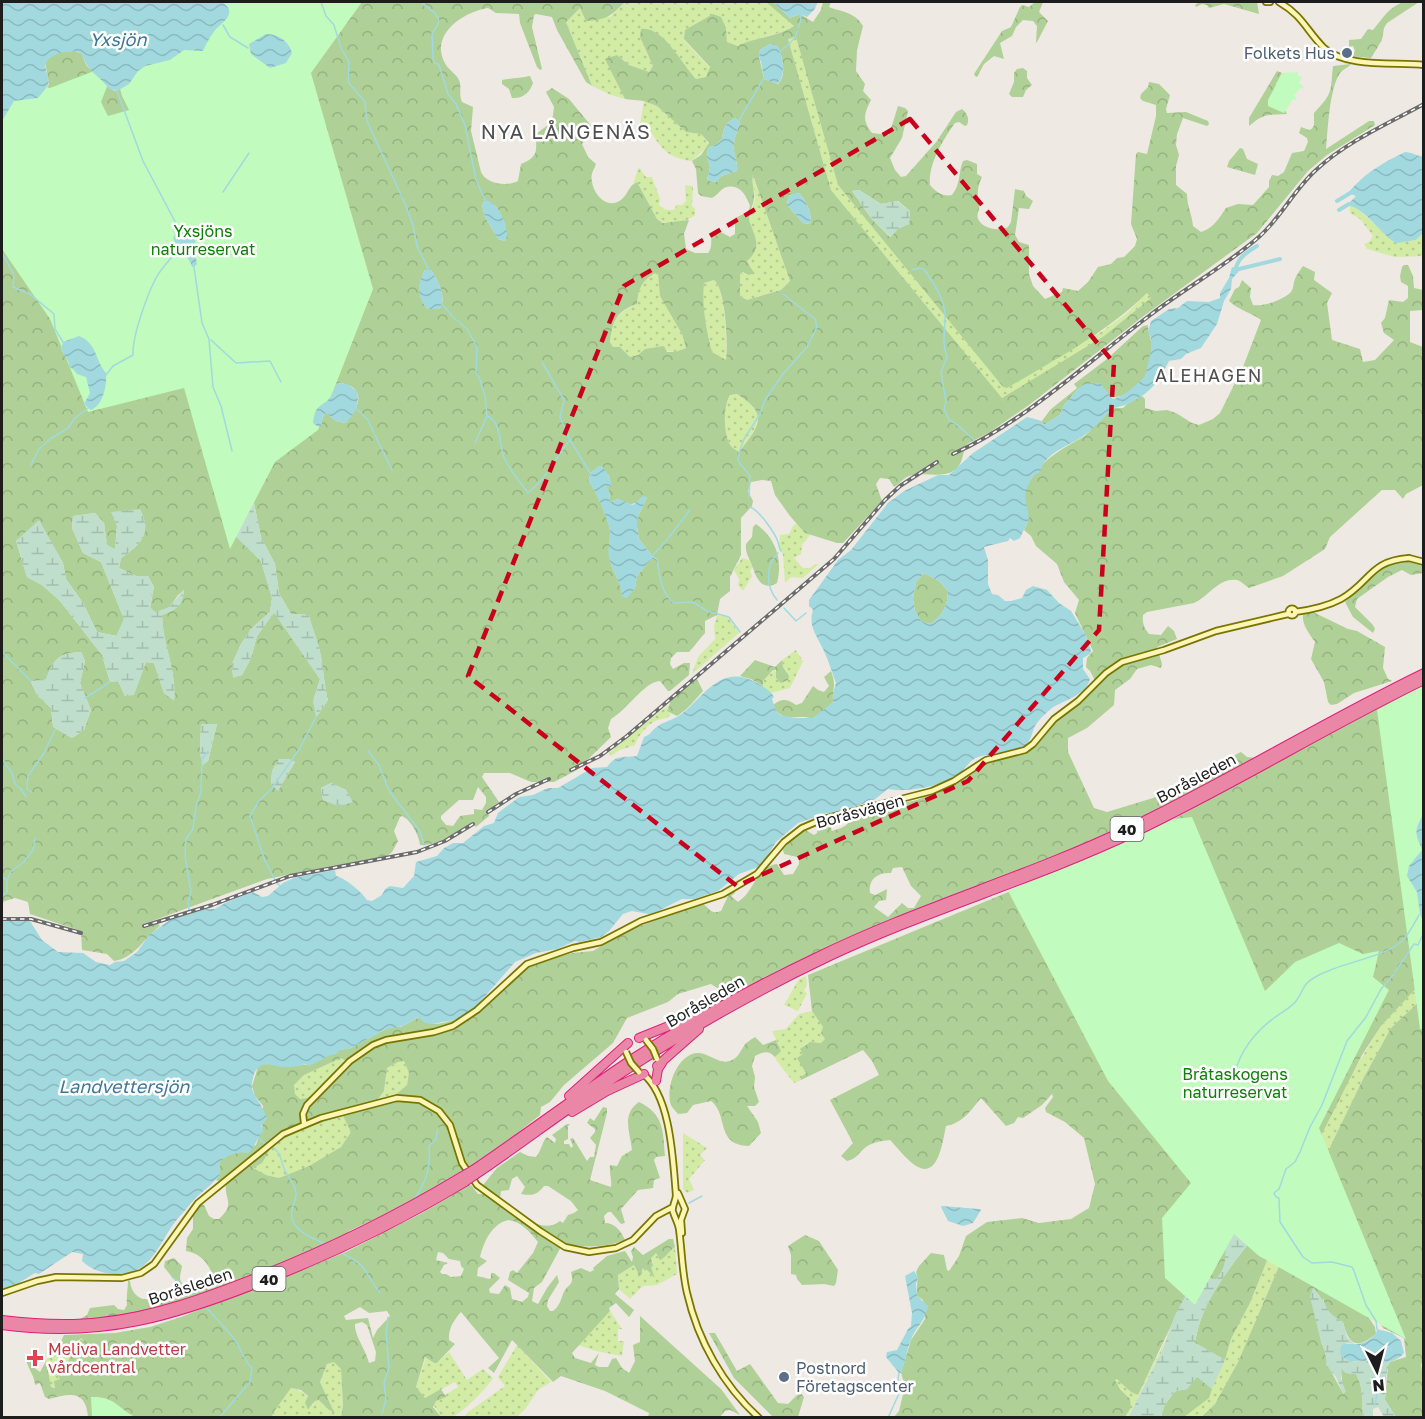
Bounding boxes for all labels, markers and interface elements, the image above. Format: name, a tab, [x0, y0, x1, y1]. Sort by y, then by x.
water label: Yxsjön	[90, 28, 147, 50]
place label: Folkets Hus	[1244, 43, 1335, 63]
marker: Folkets Hus	[1340, 46, 1354, 60]
district label: NYA LÅNGENÄS	[481, 119, 651, 143]
park label: Yxsjöns naturreservat	[151, 221, 255, 259]
district label: ALEHAGEN	[1155, 364, 1263, 386]
street label: Boråsleden	[1153, 749, 1239, 807]
street label: Boråsvägen	[814, 790, 906, 832]
road number: 40	[1110, 817, 1144, 841]
street label: Boråsleden	[662, 971, 748, 1031]
park label: Bråtaskogens naturreservat	[1182, 1064, 1288, 1102]
water label: Landvettersjön	[59, 1075, 190, 1097]
street label: Boråsleden	[145, 1263, 235, 1309]
road number: 40	[252, 1267, 286, 1291]
place label: Meliva Landvetter vårdcentral	[48, 1339, 186, 1377]
north arrow	[1347, 1341, 1407, 1401]
marker: Meliva Landvetter vårdcentral	[26, 1349, 44, 1367]
place label: Postnord Företagscenter	[796, 1358, 914, 1396]
marker: Postnord Företagscenter	[777, 1370, 791, 1384]
text: N	[1371, 1375, 1386, 1396]

